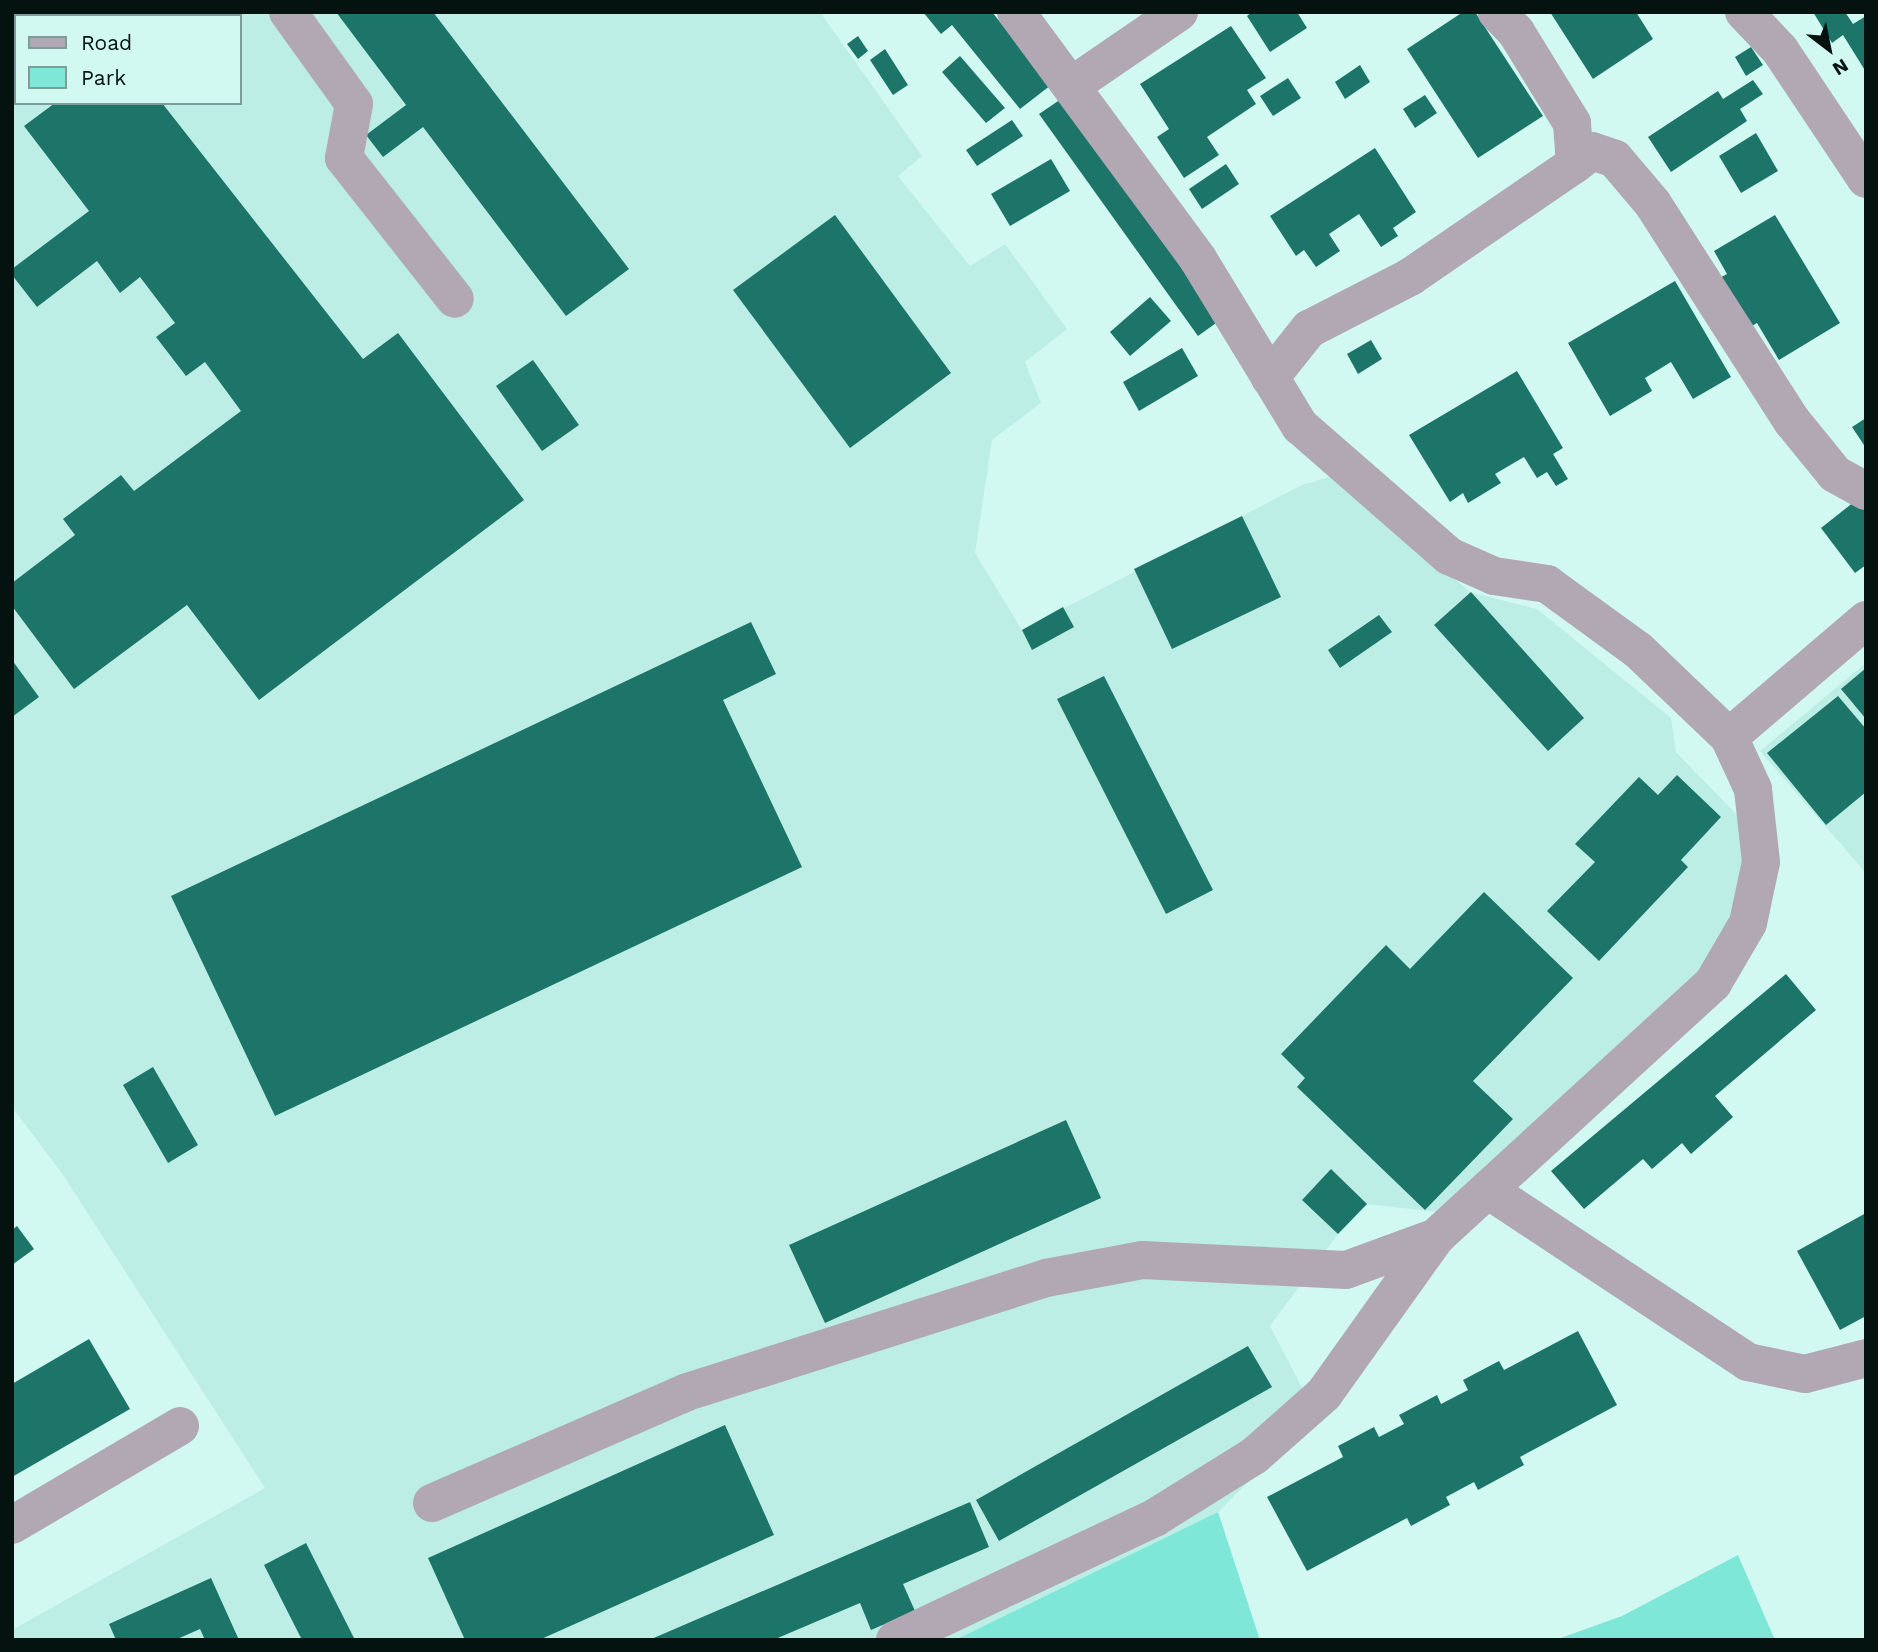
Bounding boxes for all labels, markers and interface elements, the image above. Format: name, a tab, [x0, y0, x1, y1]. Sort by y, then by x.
legend	[14, 14, 242, 105]
north arrow	[1794, 14, 1864, 84]
text: Road	[81, 30, 132, 55]
text: N	[1828, 54, 1852, 81]
text: Park	[81, 65, 126, 90]

